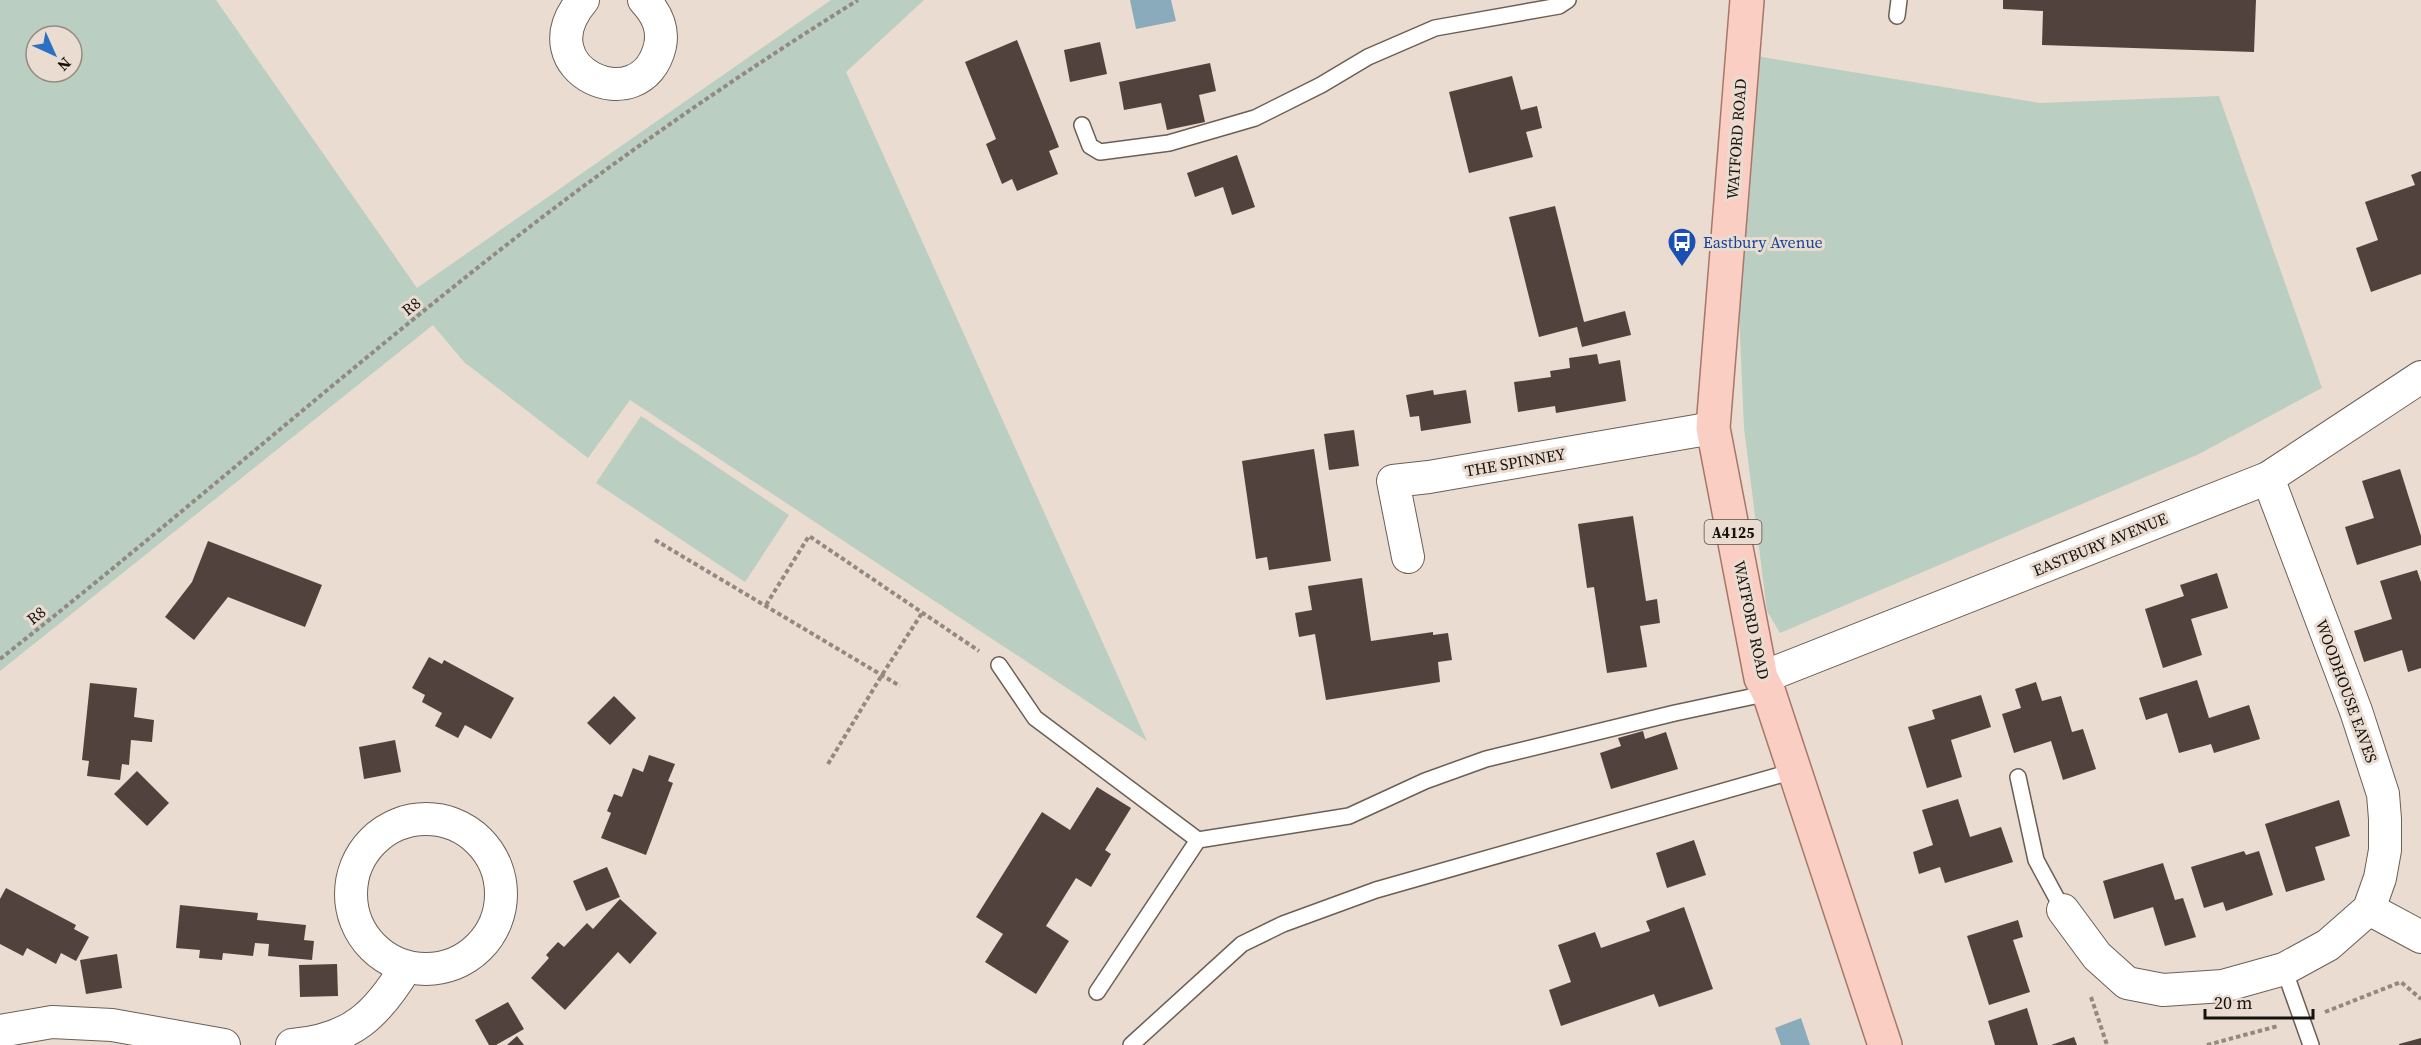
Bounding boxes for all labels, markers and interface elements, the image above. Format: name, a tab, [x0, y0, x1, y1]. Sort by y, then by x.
north arrow	[24, 24, 84, 84]
text: N	[52, 53, 77, 77]
street label: WATFORD ROAD	[1721, 78, 1751, 200]
bus stop icon: Eastbury Avenue	[1666, 226, 1698, 268]
place label: Eastbury Avenue	[1703, 231, 1823, 253]
street label: R8	[397, 292, 425, 320]
street label: THE SPINNEY	[1463, 442, 1567, 482]
street label: EASTBURY AVENUE	[2029, 507, 2171, 581]
road number: A4125	[1704, 520, 1762, 544]
street label: WATFORD ROAD	[1729, 558, 1775, 682]
street label: R8	[22, 601, 50, 629]
street label: WOODHOUSE EAVES	[2311, 616, 2383, 766]
scale bar	[2205, 982, 2313, 1020]
text: 20 m	[2214, 990, 2252, 1015]

